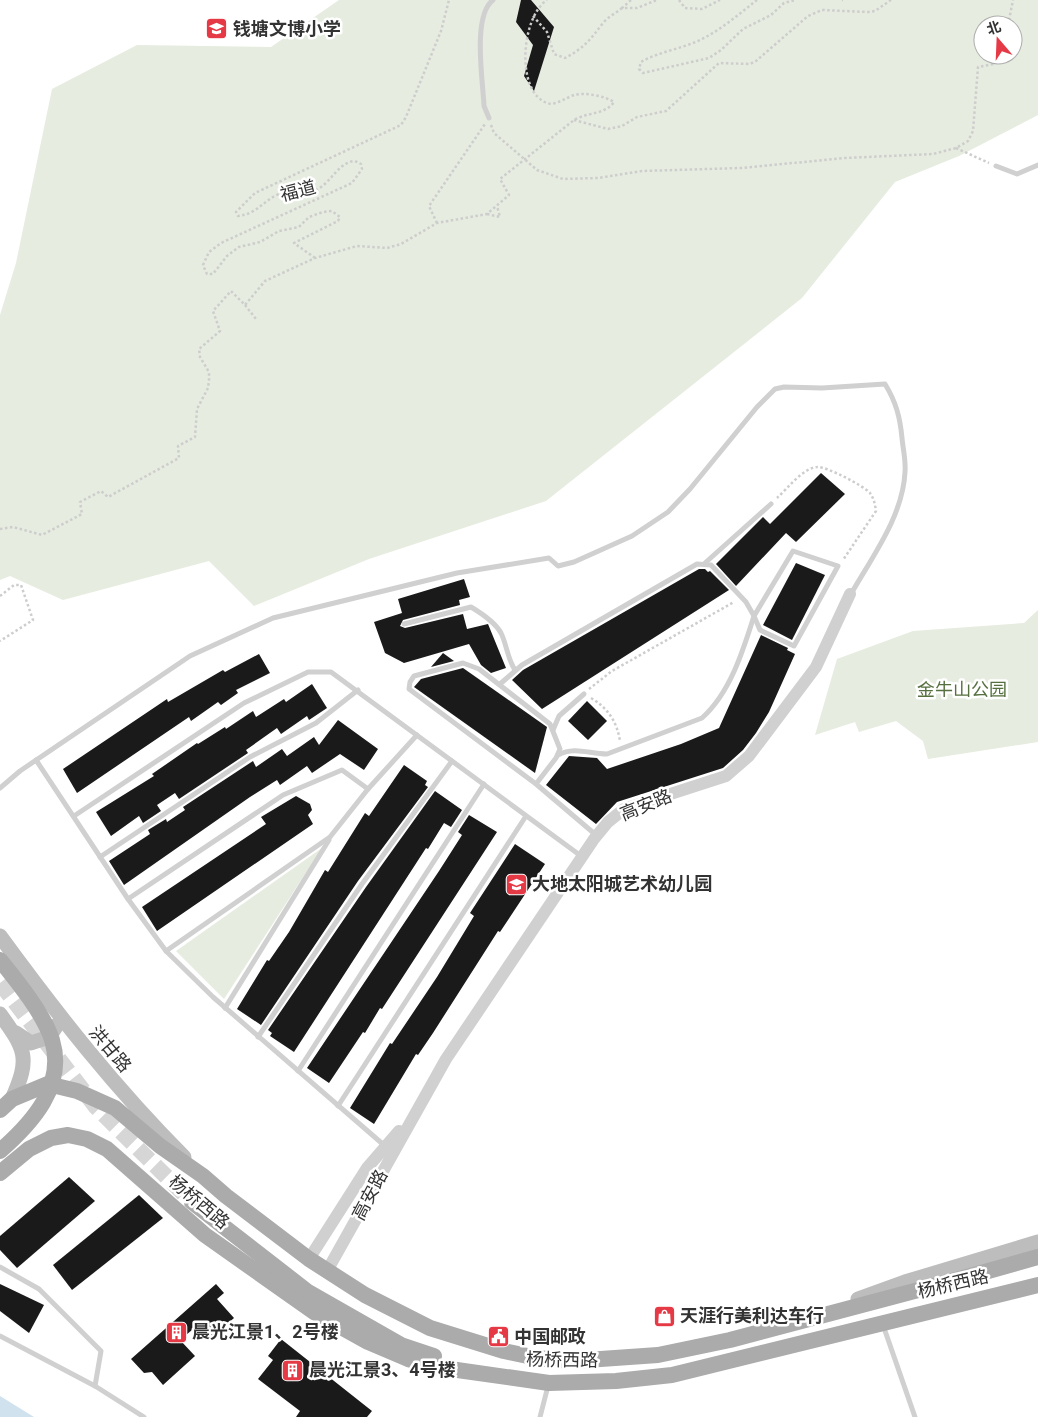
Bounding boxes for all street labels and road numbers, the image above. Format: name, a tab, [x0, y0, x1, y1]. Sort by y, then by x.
street label: 福道	[278, 176, 318, 205]
street label: 高安路	[617, 785, 675, 824]
street label: 洪甘路	[85, 1021, 136, 1076]
street label: 高安路	[348, 1166, 392, 1224]
street label: 杨桥西路	[165, 1170, 234, 1233]
street label: 杨桥西路	[915, 1265, 990, 1302]
street label: 杨桥西路	[526, 1348, 598, 1371]

